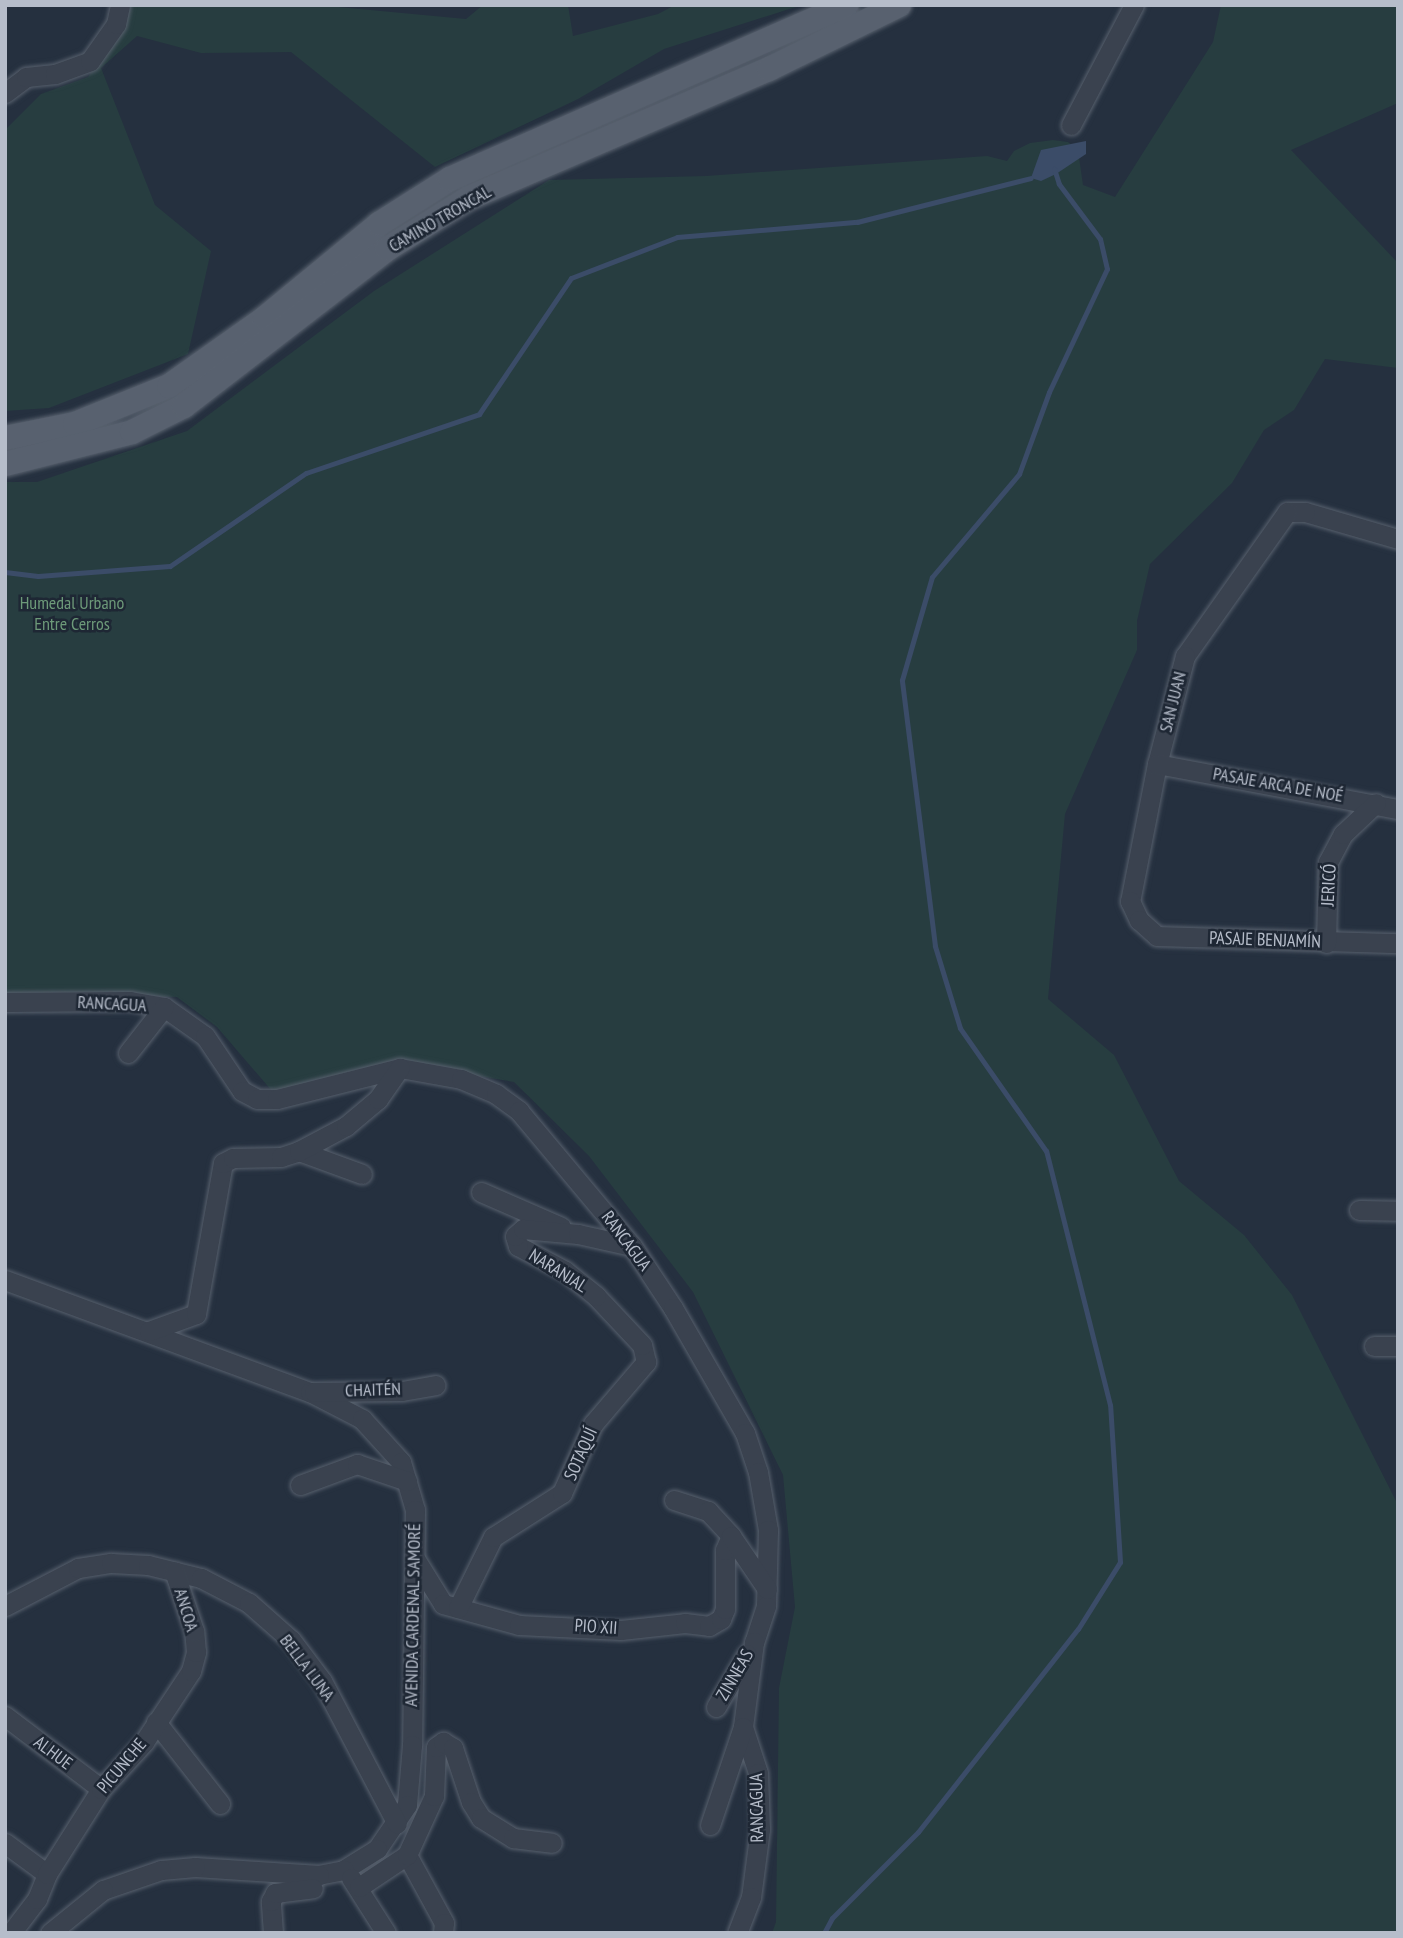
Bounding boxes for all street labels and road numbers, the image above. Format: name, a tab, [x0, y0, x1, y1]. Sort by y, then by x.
street label: CAMINO TRONCAL	[385, 181, 495, 257]
street label: SAN JUAN	[1155, 669, 1191, 735]
street label: PASAJE ARCA DE NOÉ	[1211, 763, 1345, 807]
street label: JERICÓ	[1317, 863, 1341, 907]
street label: PASAJE BENJAMÍN	[1209, 927, 1321, 953]
street label: RANCAGUA	[77, 991, 147, 1017]
street label: RANCAGUA	[597, 1207, 655, 1275]
street label: NARANJAL	[525, 1245, 591, 1297]
street label: CHAITÉN	[345, 1378, 401, 1402]
street label: SOTAQUÍ	[560, 1424, 602, 1484]
street label: AVENIDA CARDENAL SAMORÉ	[401, 1522, 425, 1708]
street label: ANCOA	[169, 1586, 203, 1634]
street label: PIO XII	[574, 1615, 618, 1639]
street label: BELLA LUNA	[275, 1630, 339, 1706]
street label: ZINNEAS	[712, 1646, 758, 1704]
street label: ALHUE	[29, 1732, 77, 1774]
street label: PICUNCHE	[93, 1734, 151, 1798]
street label: RANCAGUA	[746, 1773, 768, 1843]

